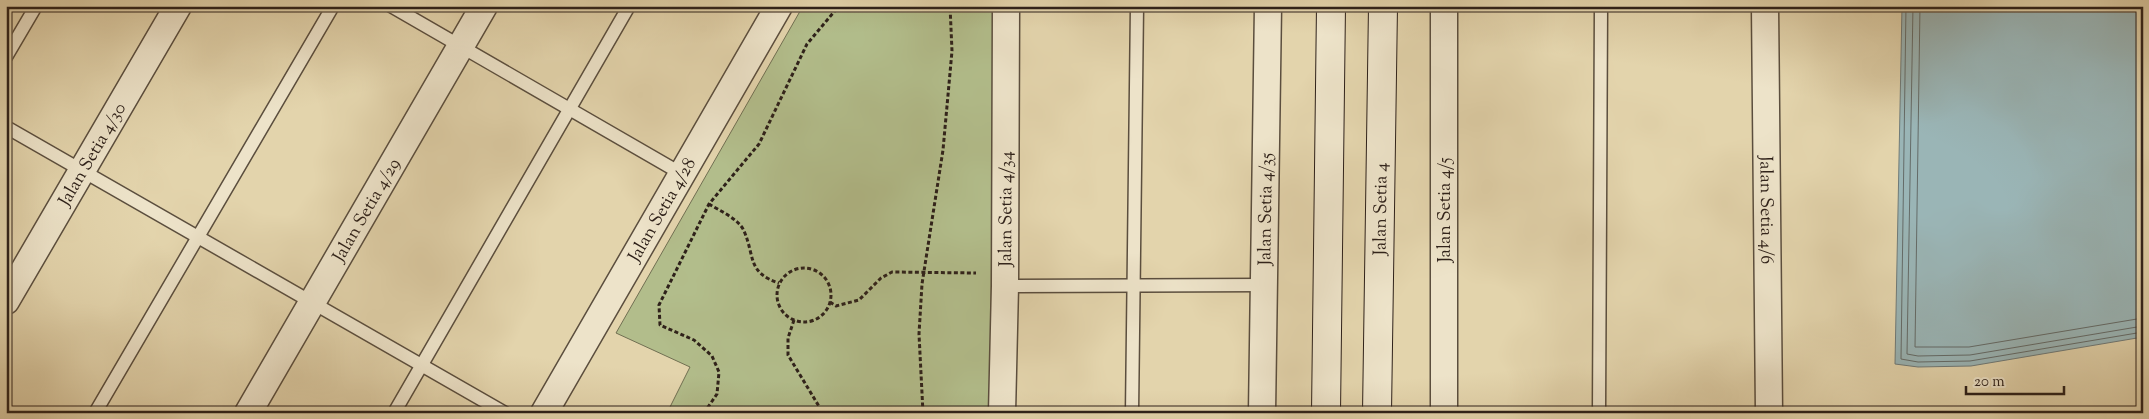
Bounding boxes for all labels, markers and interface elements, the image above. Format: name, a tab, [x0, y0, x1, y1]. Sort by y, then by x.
street label: Jalan Setia 4/30	[52, 99, 134, 213]
street label: Jalan Setia 4/34	[994, 151, 1020, 268]
street label: Jalan Setia 4/35	[1253, 153, 1281, 267]
street label: Jalan Setia 4/29	[327, 154, 408, 268]
street label: Jalan Setia 4/28	[622, 154, 704, 268]
street label: Jalan Setia 4/6	[1751, 155, 1779, 264]
street label: Jalan Setia 4/5	[1433, 157, 1459, 264]
street label: Jalan Setia 4	[1368, 162, 1396, 257]
scale bar	[1966, 364, 2064, 396]
text: 20 m	[1974, 372, 2005, 393]

